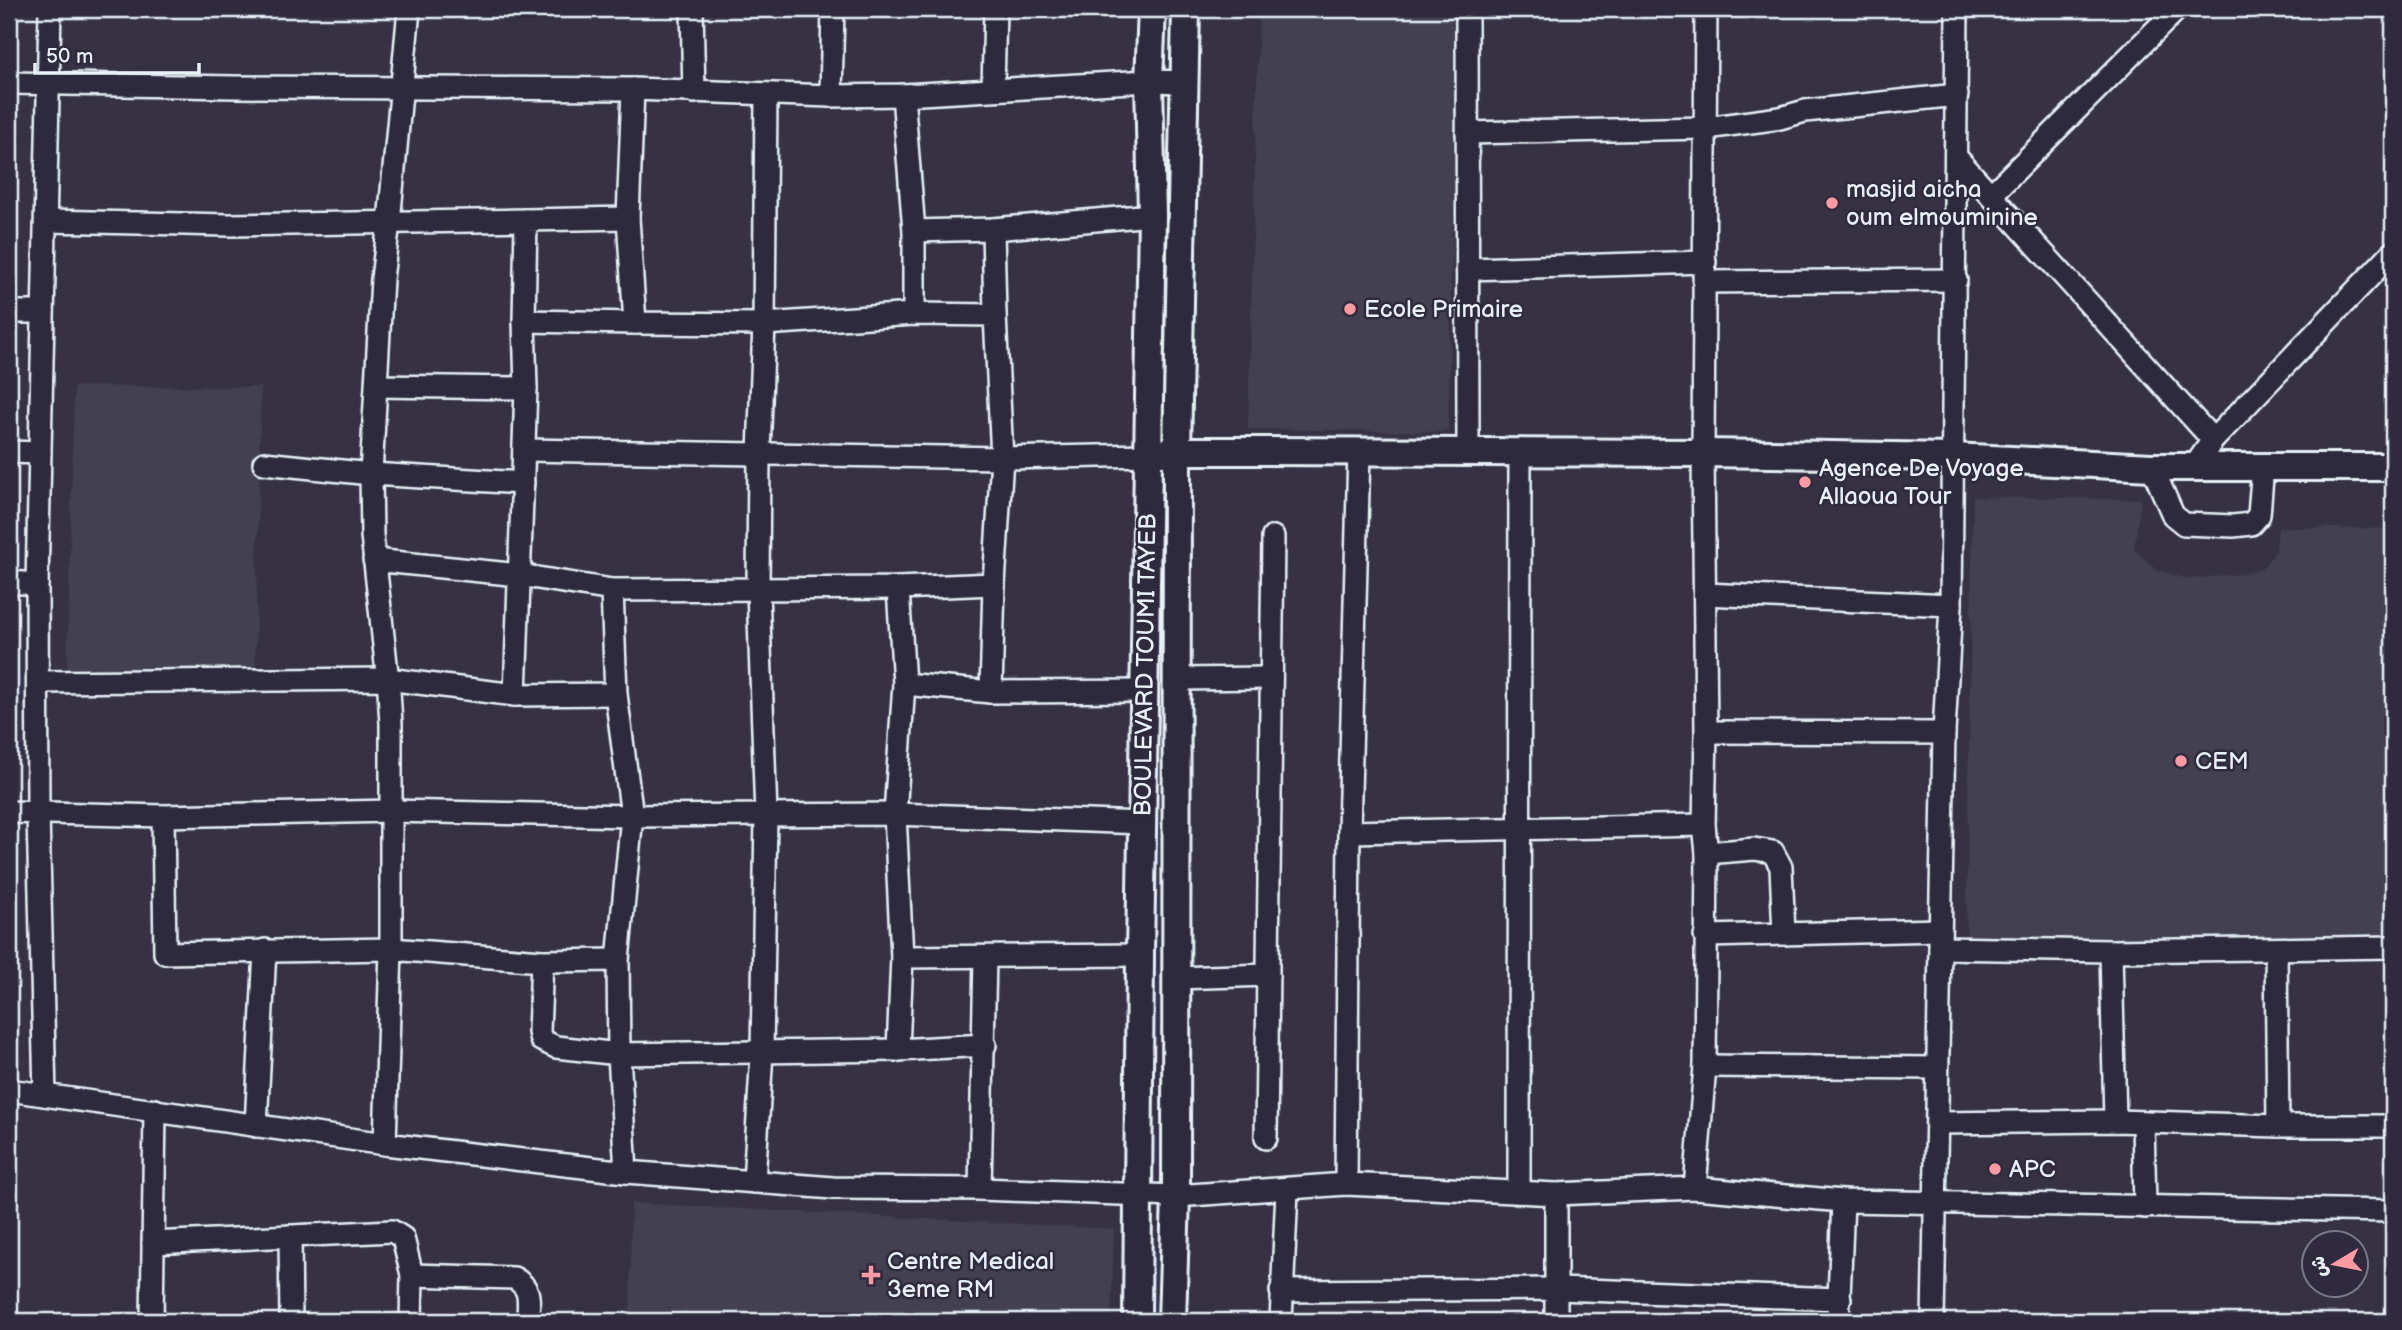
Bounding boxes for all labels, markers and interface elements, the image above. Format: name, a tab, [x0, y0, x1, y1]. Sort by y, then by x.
scale bar	[35, 32, 200, 76]
text: 50 m	[46, 44, 93, 69]
place label: masjid aicha oum elmouminine	[1846, 175, 2038, 232]
marker: masjid aicha oum elmouminine	[1824, 195, 1840, 211]
place label: Ecole Primaire	[1364, 295, 1523, 324]
marker: Ecole Primaire	[1342, 301, 1358, 317]
place label: Agence De Voyage Allaoua Tour	[1819, 454, 2024, 511]
marker: Agence De Voyage Allaoua Tour	[1797, 474, 1813, 490]
street label: BOULEVARD TOUMI TAYEB	[1128, 513, 1163, 817]
place label: CEM	[2195, 747, 2249, 776]
marker: CEM	[2173, 753, 2189, 769]
place label: APC	[2009, 1155, 2056, 1184]
marker: APC	[1987, 1161, 2003, 1177]
north arrow	[2300, 1228, 2370, 1298]
place label: Centre Medical 3eme RM	[887, 1247, 1054, 1304]
text: ش	[2307, 1254, 2333, 1279]
marker: Centre Medical 3eme RM	[861, 1265, 881, 1285]

